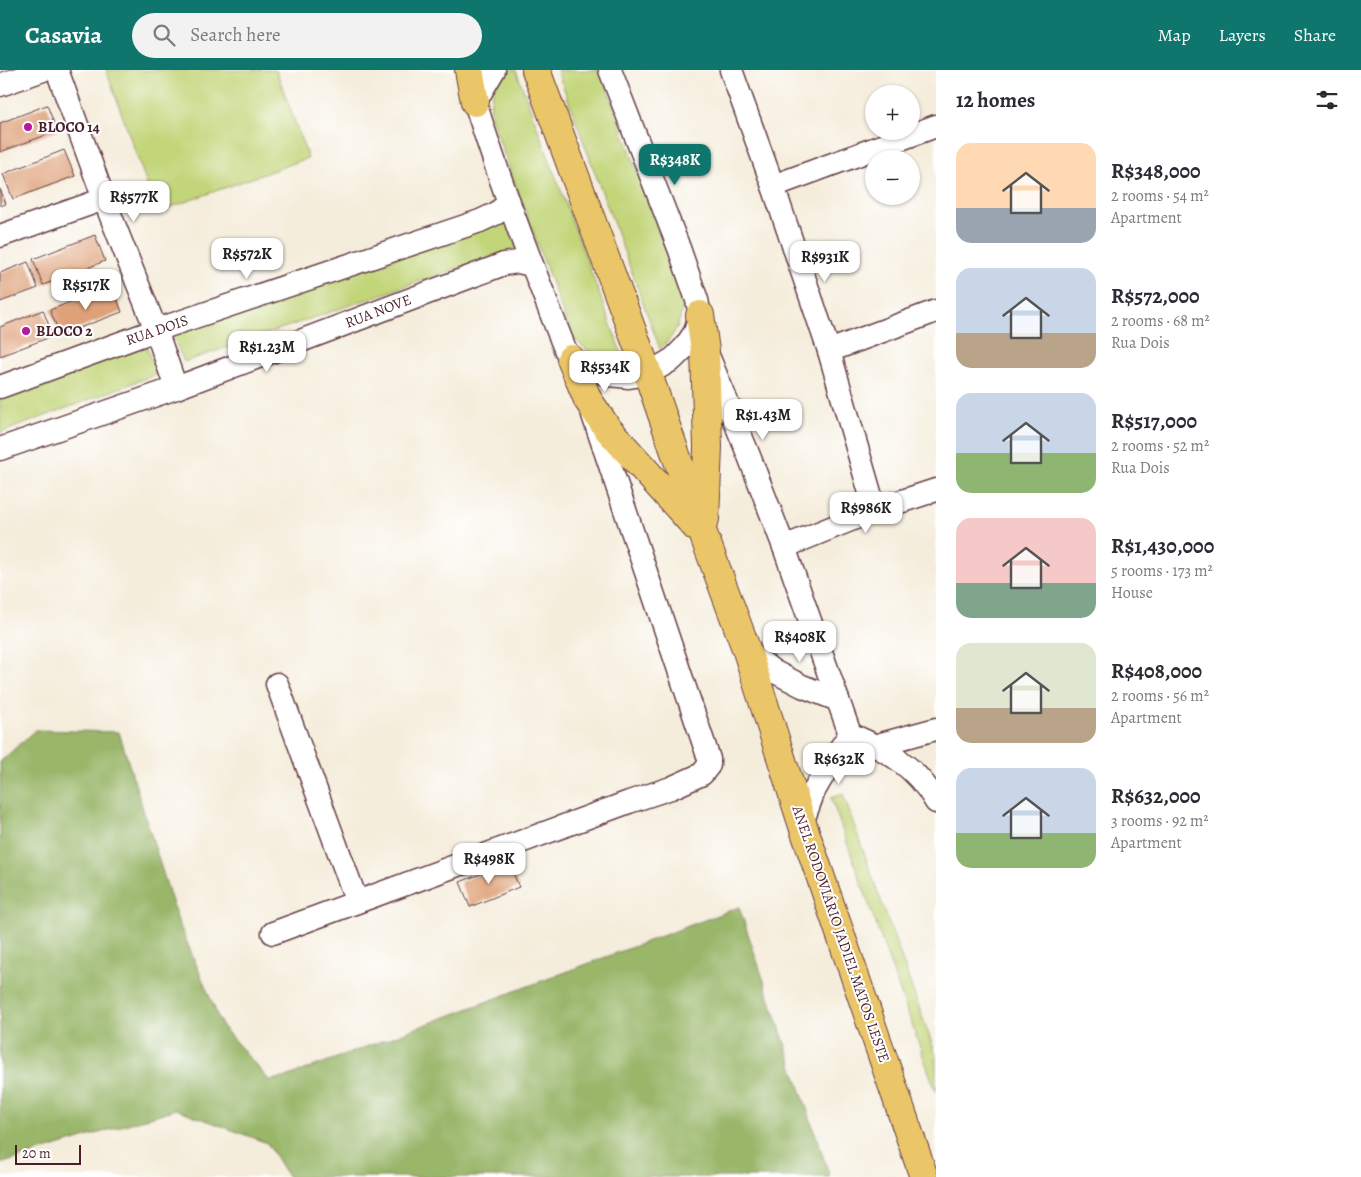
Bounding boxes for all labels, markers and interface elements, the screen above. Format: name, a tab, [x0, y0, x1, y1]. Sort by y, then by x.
search box	[132, 13, 482, 58]
text: Casavia	[25, 19, 102, 51]
icon: search	[150, 21, 178, 49]
text: Search here	[190, 22, 281, 48]
text: Map	[1158, 23, 1191, 47]
text: Layers	[1219, 23, 1266, 47]
text: Share	[1294, 23, 1336, 47]
map controls	[865, 85, 920, 205]
button: +	[865, 85, 920, 140]
text: 12 homes	[956, 86, 1035, 114]
icon: filters	[1313, 86, 1341, 114]
place label: BLOCO 14	[38, 117, 100, 137]
marker: BLOCO 14	[22, 121, 34, 133]
pin: R$348K	[634, 144, 716, 186]
text: R$348K	[650, 149, 700, 171]
button: −	[865, 150, 920, 205]
text: R$348,000	[1111, 157, 1201, 185]
icon: home	[996, 163, 1056, 223]
pin: R$577K	[93, 180, 175, 223]
text: 2 rooms · 54 m²	[1111, 185, 1209, 207]
text: R$577K	[110, 186, 158, 208]
text: Apartment	[1111, 207, 1182, 229]
pin: R$572K	[206, 238, 288, 280]
pin: R$931K	[784, 240, 866, 283]
text: R$572K	[222, 243, 272, 265]
text: R$931K	[801, 246, 849, 268]
pin: R$517K	[45, 268, 127, 311]
text: R$517K	[62, 274, 110, 296]
text: R$572,000	[1111, 282, 1200, 310]
icon: home	[996, 288, 1056, 348]
street label: RUA NOVE	[342, 289, 414, 333]
street label: RUA DOIS	[123, 310, 191, 350]
text: 2 rooms · 68 m²	[1111, 310, 1210, 332]
place label: BLOCO 2	[36, 321, 93, 341]
marker: BLOCO 2	[20, 325, 32, 337]
pin: R$1.23M	[221, 330, 313, 373]
text: Rua Dois	[1111, 332, 1170, 354]
text: R$1.23M	[239, 336, 295, 358]
pin: R$534K	[564, 350, 646, 393]
text: R$534K	[580, 356, 630, 378]
pin: R$1.43M	[717, 398, 809, 441]
text: R$1.43M	[735, 404, 791, 426]
text: R$517,000	[1111, 407, 1197, 435]
icon: home	[996, 413, 1056, 473]
text: 2 rooms · 52 m²	[1111, 435, 1209, 457]
text: Rua Dois	[1111, 457, 1170, 479]
pin: R$986K	[825, 492, 907, 534]
text: R$986K	[841, 497, 891, 519]
text: R$1,430,000	[1111, 532, 1214, 560]
icon: home	[996, 538, 1056, 598]
text: 5 rooms · 173 m²	[1111, 560, 1213, 582]
text: House	[1111, 582, 1153, 604]
pin: R$408K	[759, 620, 841, 663]
text: R$408K	[774, 626, 826, 648]
text: R$408,000	[1111, 657, 1202, 685]
icon: home	[996, 663, 1056, 723]
text: 2 rooms · 56 m²	[1111, 685, 1209, 707]
text: Apartment	[1111, 707, 1182, 729]
pin: R$632K	[798, 742, 880, 785]
text: R$632K	[814, 748, 864, 770]
text: R$632,000	[1111, 782, 1201, 810]
icon: home	[996, 788, 1056, 848]
street label: ANEL RODOVIÁRIO JADIEL MATOS LESTE	[787, 802, 894, 1065]
text: 3 rooms · 92 m²	[1111, 810, 1209, 832]
text: Apartment	[1111, 832, 1182, 854]
pin: R$498K	[448, 842, 530, 885]
text: R$498K	[464, 848, 514, 870]
scale bar	[15, 1142, 81, 1165]
text: 20 m	[22, 1144, 51, 1163]

